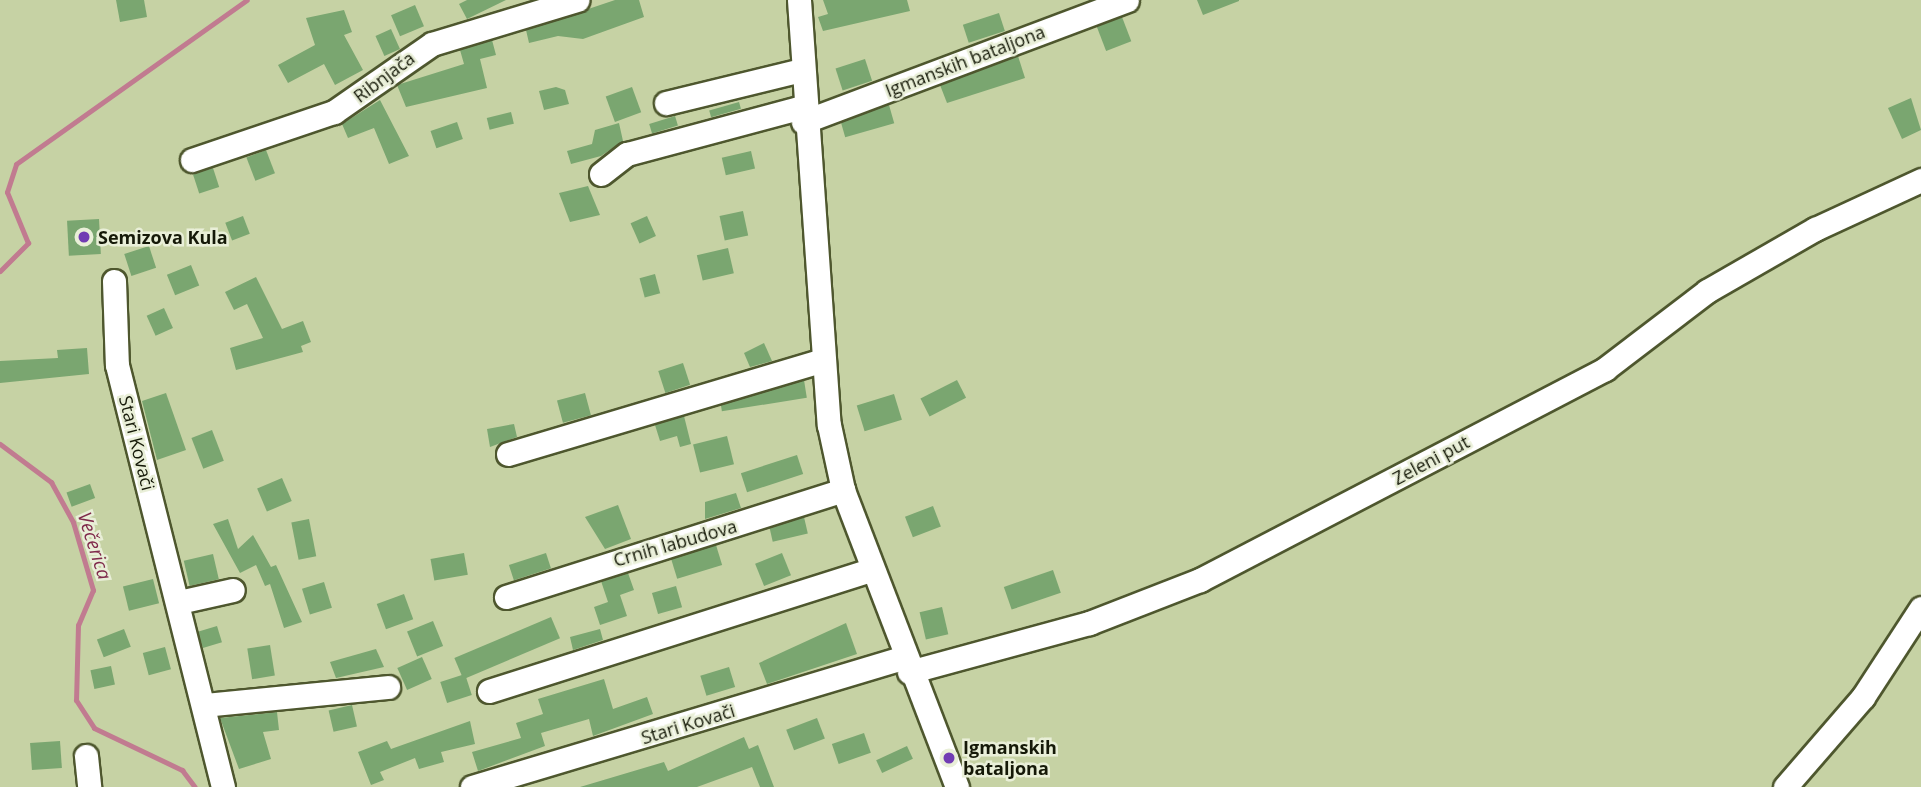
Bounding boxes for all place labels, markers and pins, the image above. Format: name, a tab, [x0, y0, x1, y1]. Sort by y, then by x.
place label: Semizova Kula	[98, 226, 228, 248]
marker: Semizova Kula	[76, 229, 92, 245]
place label: Igmanskih bataljona	[963, 737, 1057, 780]
marker: Igmanskih bataljona	[941, 750, 957, 766]

